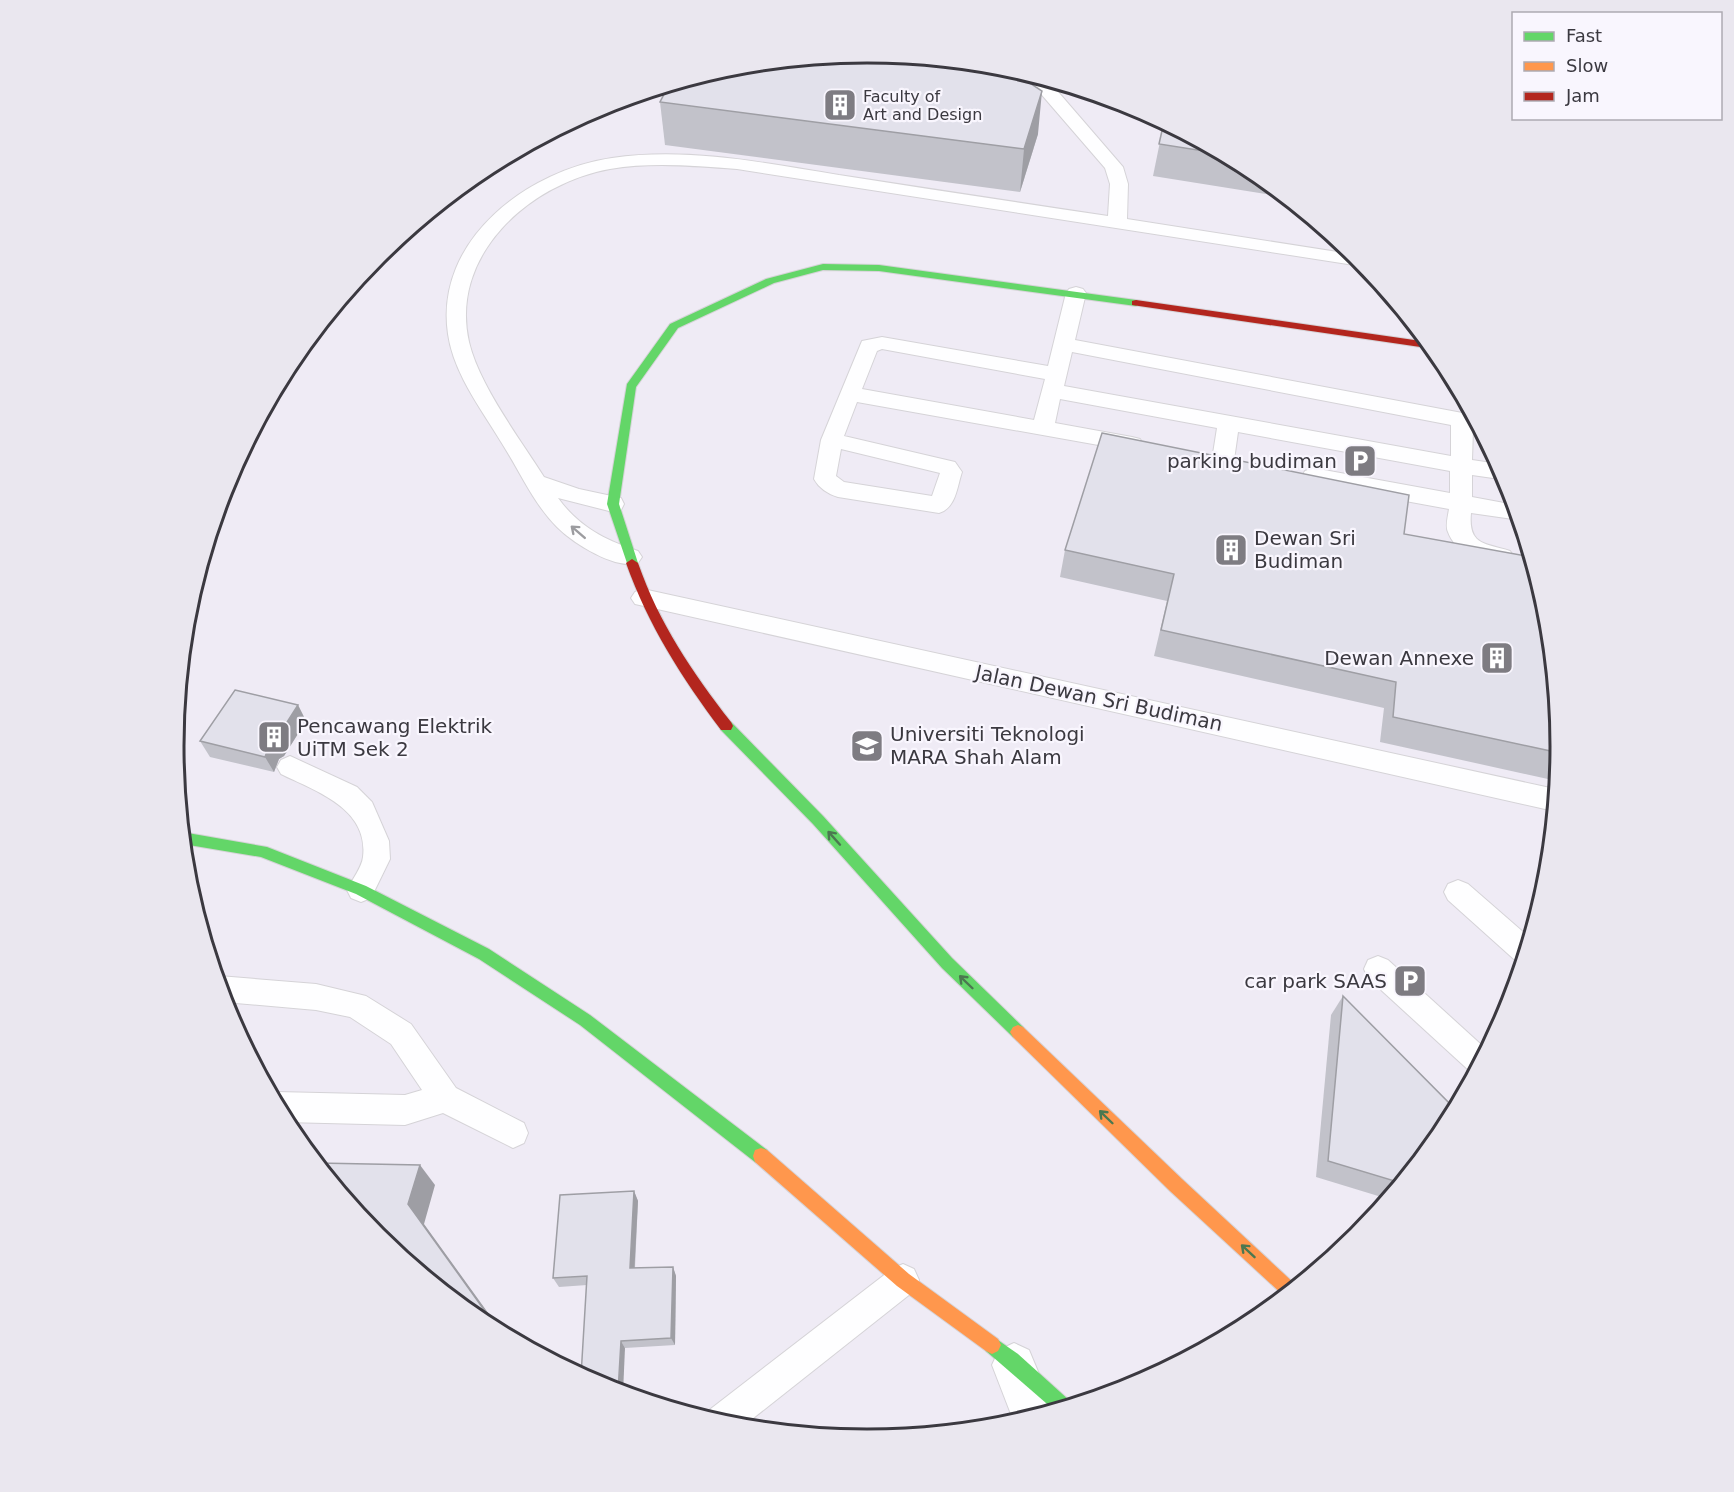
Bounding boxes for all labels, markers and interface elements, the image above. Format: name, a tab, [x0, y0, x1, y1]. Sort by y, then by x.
legend	[1512, 12, 1722, 120]
text: Fast	[1566, 25, 1602, 46]
text: Slow	[1566, 55, 1608, 76]
text: Jam	[1565, 85, 1600, 106]
building icon: Faculty of Art and Design	[822, 87, 858, 123]
place label: Faculty of Art and Design	[863, 87, 982, 124]
parking icon: parking budiman	[1342, 443, 1378, 479]
place label: parking budiman	[1167, 449, 1337, 473]
one-way arrow	[571, 525, 586, 539]
place label: Dewan Sri Budiman	[1254, 526, 1356, 573]
building icon: Dewan Sri Budiman	[1213, 532, 1249, 568]
building icon: Dewan Annexe	[1479, 640, 1515, 676]
place label: Dewan Annexe	[1324, 646, 1474, 670]
street label: Jalan Dewan Sri Budiman	[971, 660, 1225, 736]
place label: Pencawang Elektrik UiTM Sek 2	[297, 714, 493, 761]
building icon: Pencawang Elektrik UiTM Sek 2	[256, 719, 292, 755]
place label: Universiti Teknologi MARA Shah Alam	[890, 722, 1085, 769]
school or university icon: Universiti Teknologi MARA Shah Alam	[849, 728, 885, 764]
one-way arrow	[827, 831, 841, 846]
parking icon: car park SAAS	[1392, 963, 1428, 999]
place label: car park SAAS	[1244, 969, 1387, 993]
one-way arrow	[959, 974, 974, 989]
one-way arrow	[1099, 1110, 1114, 1124]
one-way arrow	[1240, 1244, 1255, 1258]

